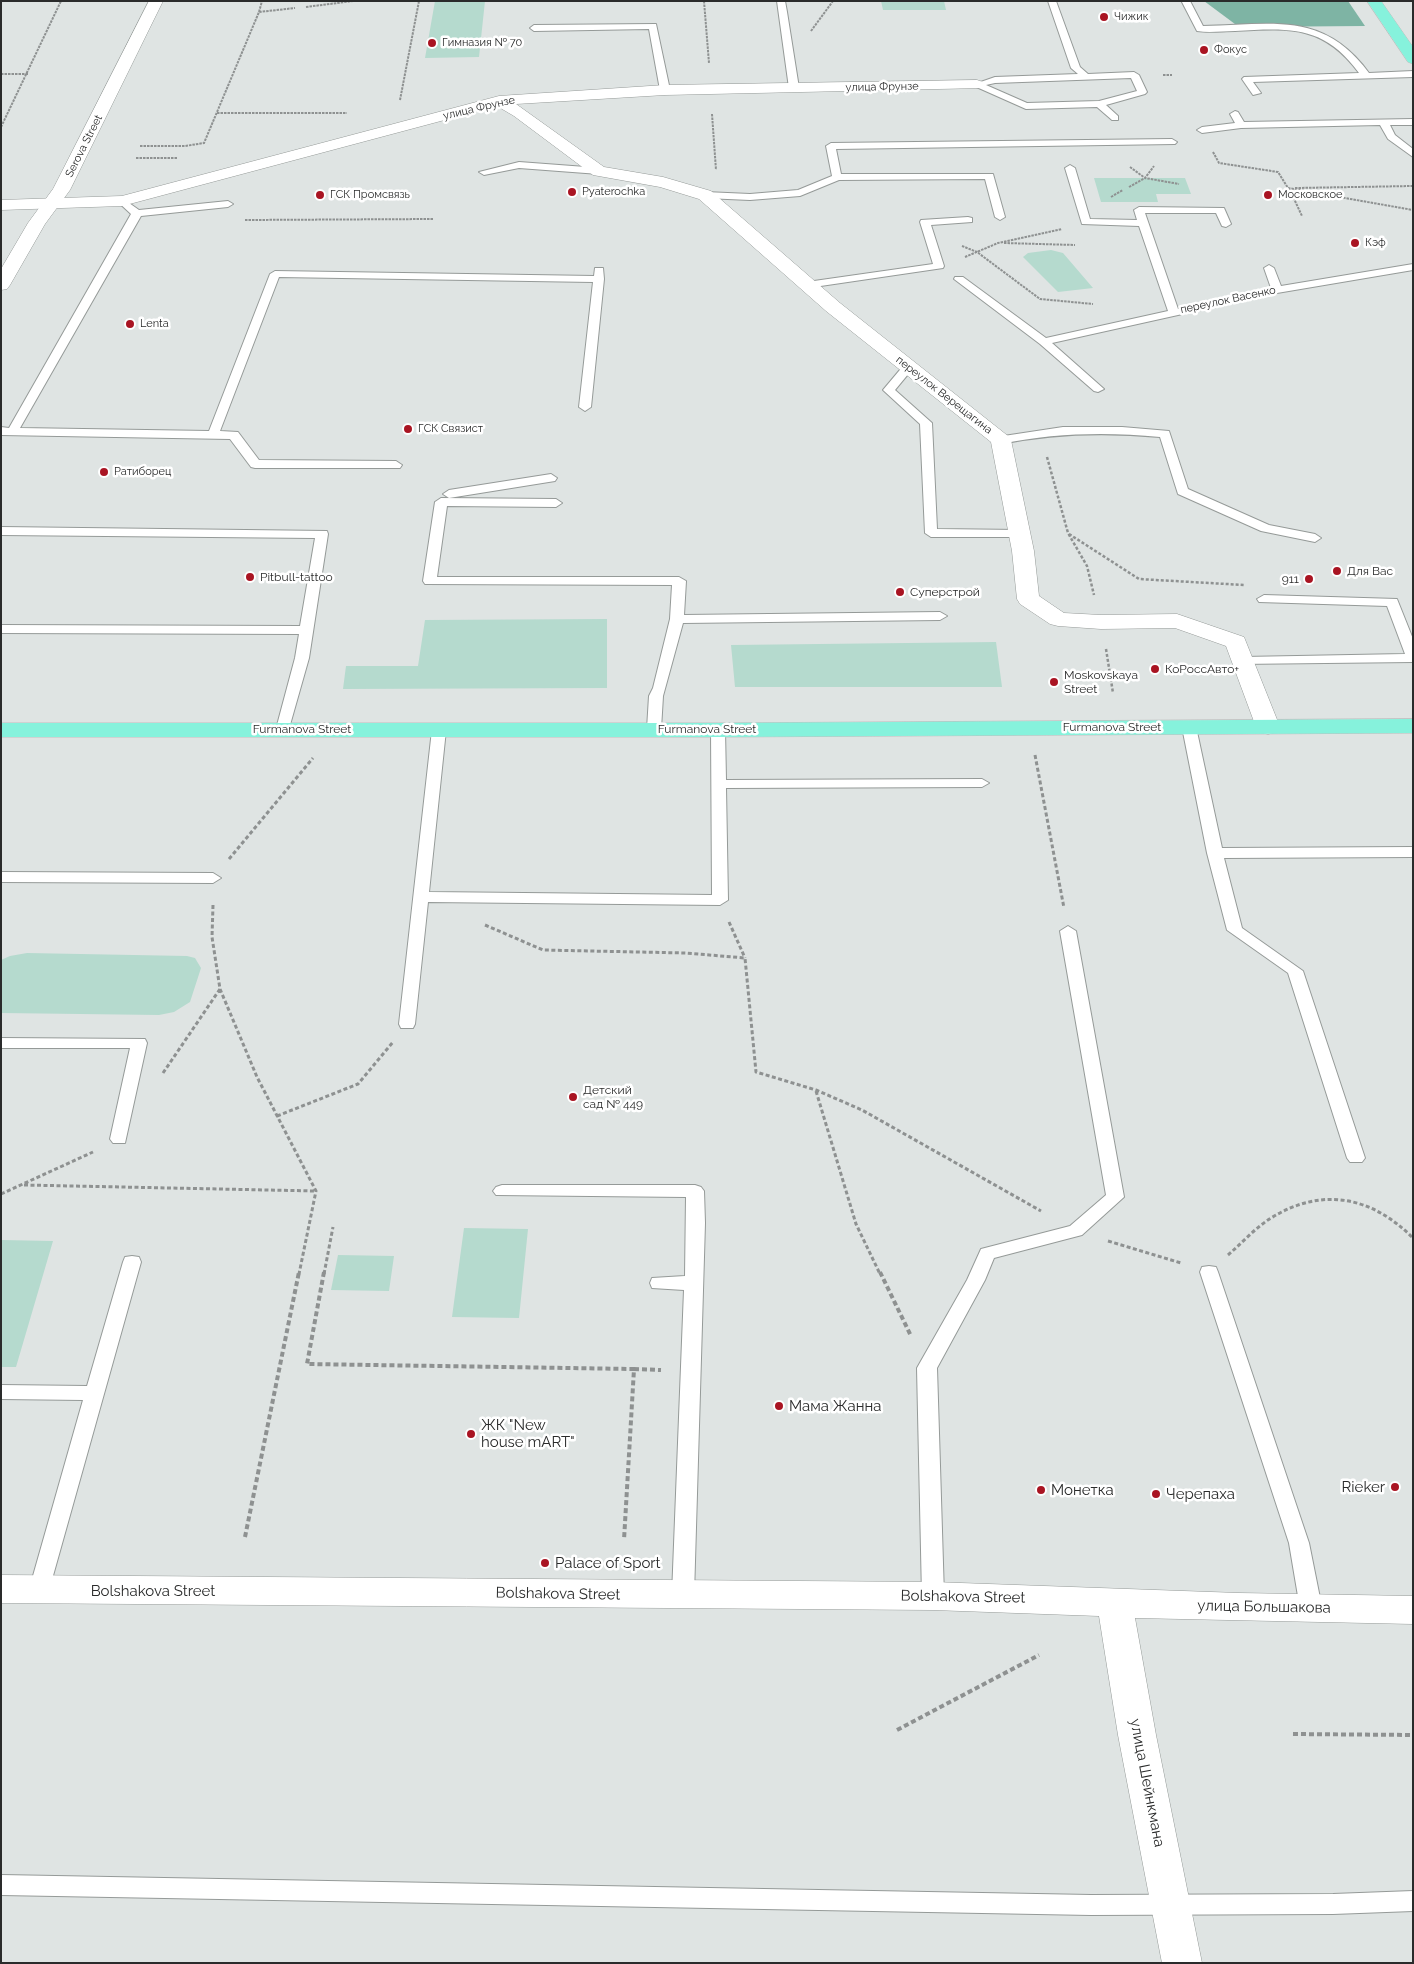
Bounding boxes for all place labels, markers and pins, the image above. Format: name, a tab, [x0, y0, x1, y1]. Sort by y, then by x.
place label: Чижик	[1114, 10, 1149, 24]
marker: Чижик	[1098, 11, 1110, 23]
place label: Гимназия № 70	[442, 36, 522, 50]
marker: Гимназия № 70	[426, 37, 438, 49]
place label: Фокус	[1214, 43, 1247, 57]
marker: Фокус	[1198, 44, 1210, 56]
place label: Pyaterochka	[582, 185, 645, 199]
marker: Pyaterochka	[566, 186, 578, 198]
place label: ГСК Промсвязь	[330, 188, 410, 202]
place label: Московское	[1278, 188, 1342, 202]
marker: ГСК Промсвязь	[314, 189, 326, 201]
marker: Московское	[1262, 189, 1274, 201]
place label: Кэф	[1365, 236, 1386, 250]
marker: Кэф	[1349, 237, 1361, 249]
place label: Lenta	[140, 317, 169, 331]
marker: Lenta	[124, 318, 136, 330]
place label: ГСК Связист	[418, 422, 483, 436]
marker: ГСК Связист	[402, 423, 414, 435]
place label: Ратиборец	[114, 465, 171, 479]
marker: Ратиборец	[98, 466, 110, 478]
place label: Для Вас	[1347, 564, 1393, 578]
marker: Для Вас	[1331, 565, 1343, 577]
place label: Pitbull-tattoo	[260, 570, 333, 584]
marker: Pitbull-tattoo	[244, 571, 256, 583]
place label: 911	[1282, 572, 1299, 586]
marker: 911	[1303, 573, 1315, 585]
place label: Суперстрой	[910, 585, 980, 599]
marker: Суперстрой	[894, 586, 906, 598]
place label: КоРоссАвто+	[1165, 662, 1239, 676]
marker: КоРоссАвто+	[1149, 663, 1161, 675]
place label: Moskovskaya Street	[1064, 668, 1138, 696]
marker: Moskovskaya Street	[1048, 676, 1060, 688]
place label: Детский сад № 449	[583, 1083, 643, 1111]
marker: Детский сад № 449	[567, 1091, 579, 1103]
place label: Мама Жанна	[789, 1397, 881, 1415]
marker: Мама Жанна	[773, 1400, 785, 1412]
place label: ЖК "New house mART"	[481, 1416, 575, 1451]
marker: ЖК "New house mART"	[465, 1428, 477, 1440]
place label: Rieker	[1342, 1478, 1385, 1496]
place label: Монетка	[1051, 1481, 1114, 1499]
marker: Rieker	[1389, 1481, 1401, 1493]
marker: Монетка	[1035, 1484, 1047, 1496]
place label: Черепаха	[1166, 1485, 1235, 1503]
marker: Черепаха	[1150, 1488, 1162, 1500]
place label: Palace of Sport	[555, 1554, 661, 1572]
marker: Palace of Sport	[539, 1557, 551, 1569]

